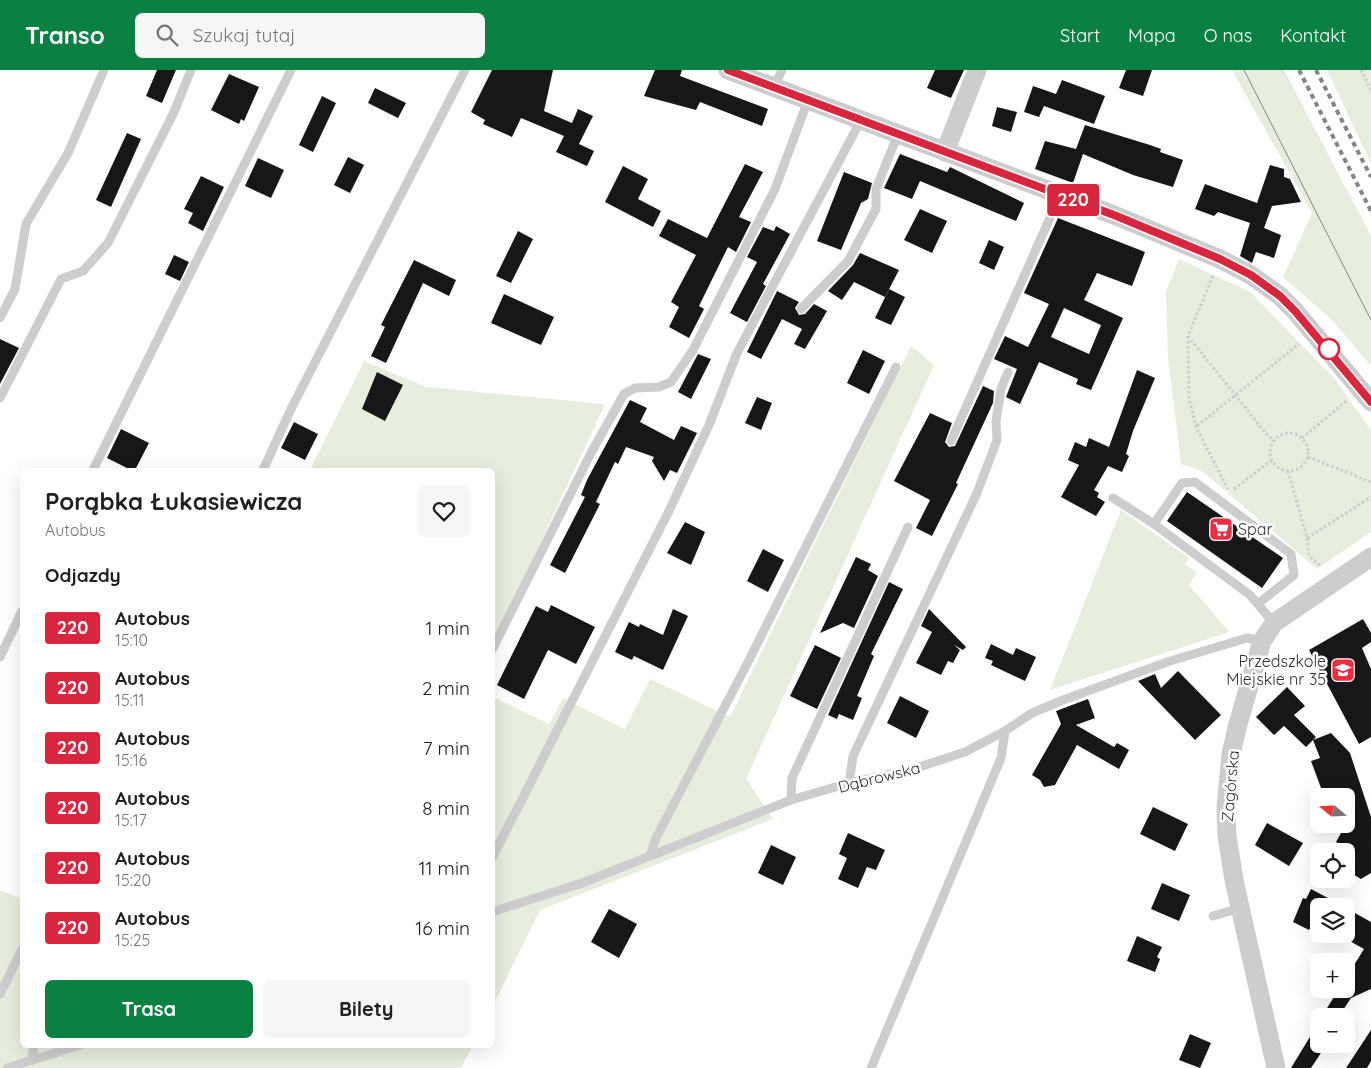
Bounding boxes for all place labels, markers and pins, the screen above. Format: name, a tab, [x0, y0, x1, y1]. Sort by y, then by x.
unlabelled marker	[1318, 338, 1340, 360]
supermarket icon: Spar	[1208, 516, 1234, 542]
place label: Spar	[1238, 519, 1273, 539]
place label: Przedszkole Miejskie nr 35	[1226, 651, 1326, 689]
school or university icon: Przedszkole Miejskie nr 35	[1330, 657, 1356, 683]

